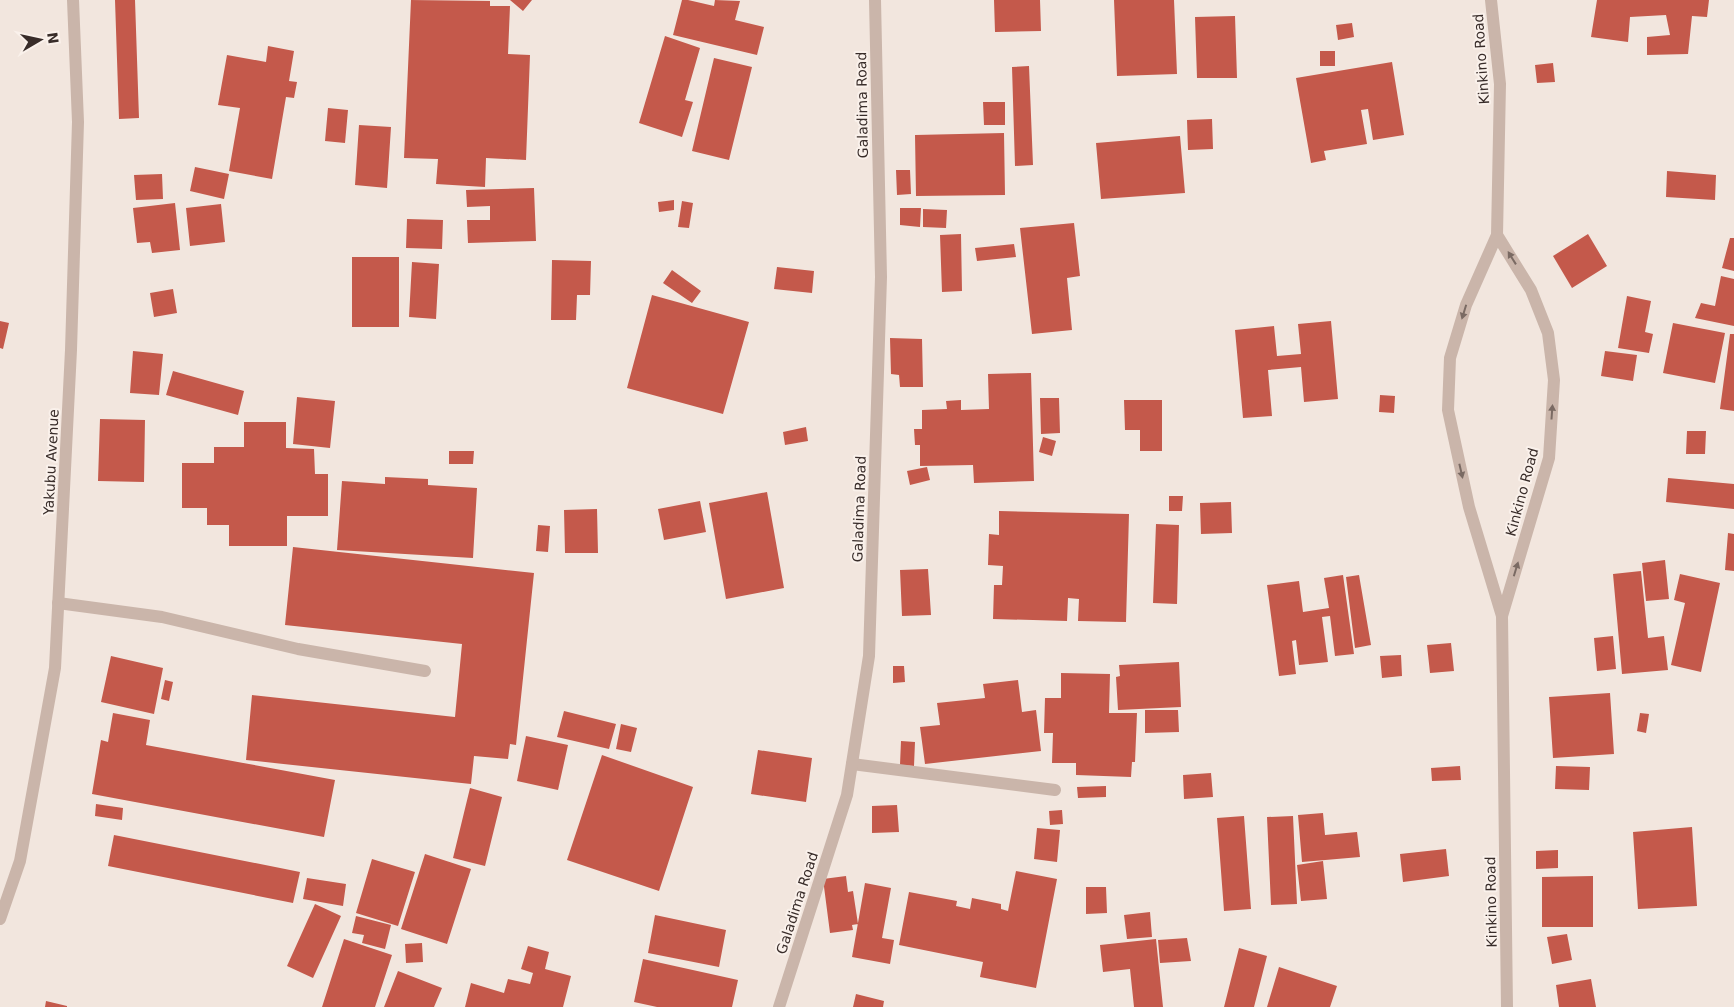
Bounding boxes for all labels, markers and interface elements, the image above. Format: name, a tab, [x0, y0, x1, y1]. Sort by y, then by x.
street label: Kinkino Road	[1470, 13, 1492, 105]
north arrow	[15, 15, 65, 65]
text: N	[44, 31, 62, 45]
street label: Galadima Road	[853, 52, 871, 158]
one-way arrow	[1507, 252, 1516, 265]
one-way arrow	[1460, 305, 1468, 320]
one-way arrow	[1549, 404, 1557, 420]
street label: Yakubu Avenue	[40, 409, 62, 516]
street label: Kinkino Road	[1503, 446, 1541, 538]
street label: Galadima Road	[849, 456, 869, 562]
one-way arrow	[1458, 463, 1466, 479]
one-way arrow	[1512, 562, 1520, 577]
street label: Galadima Road	[773, 850, 821, 956]
street label: Kinkino Road	[1482, 856, 1500, 948]

